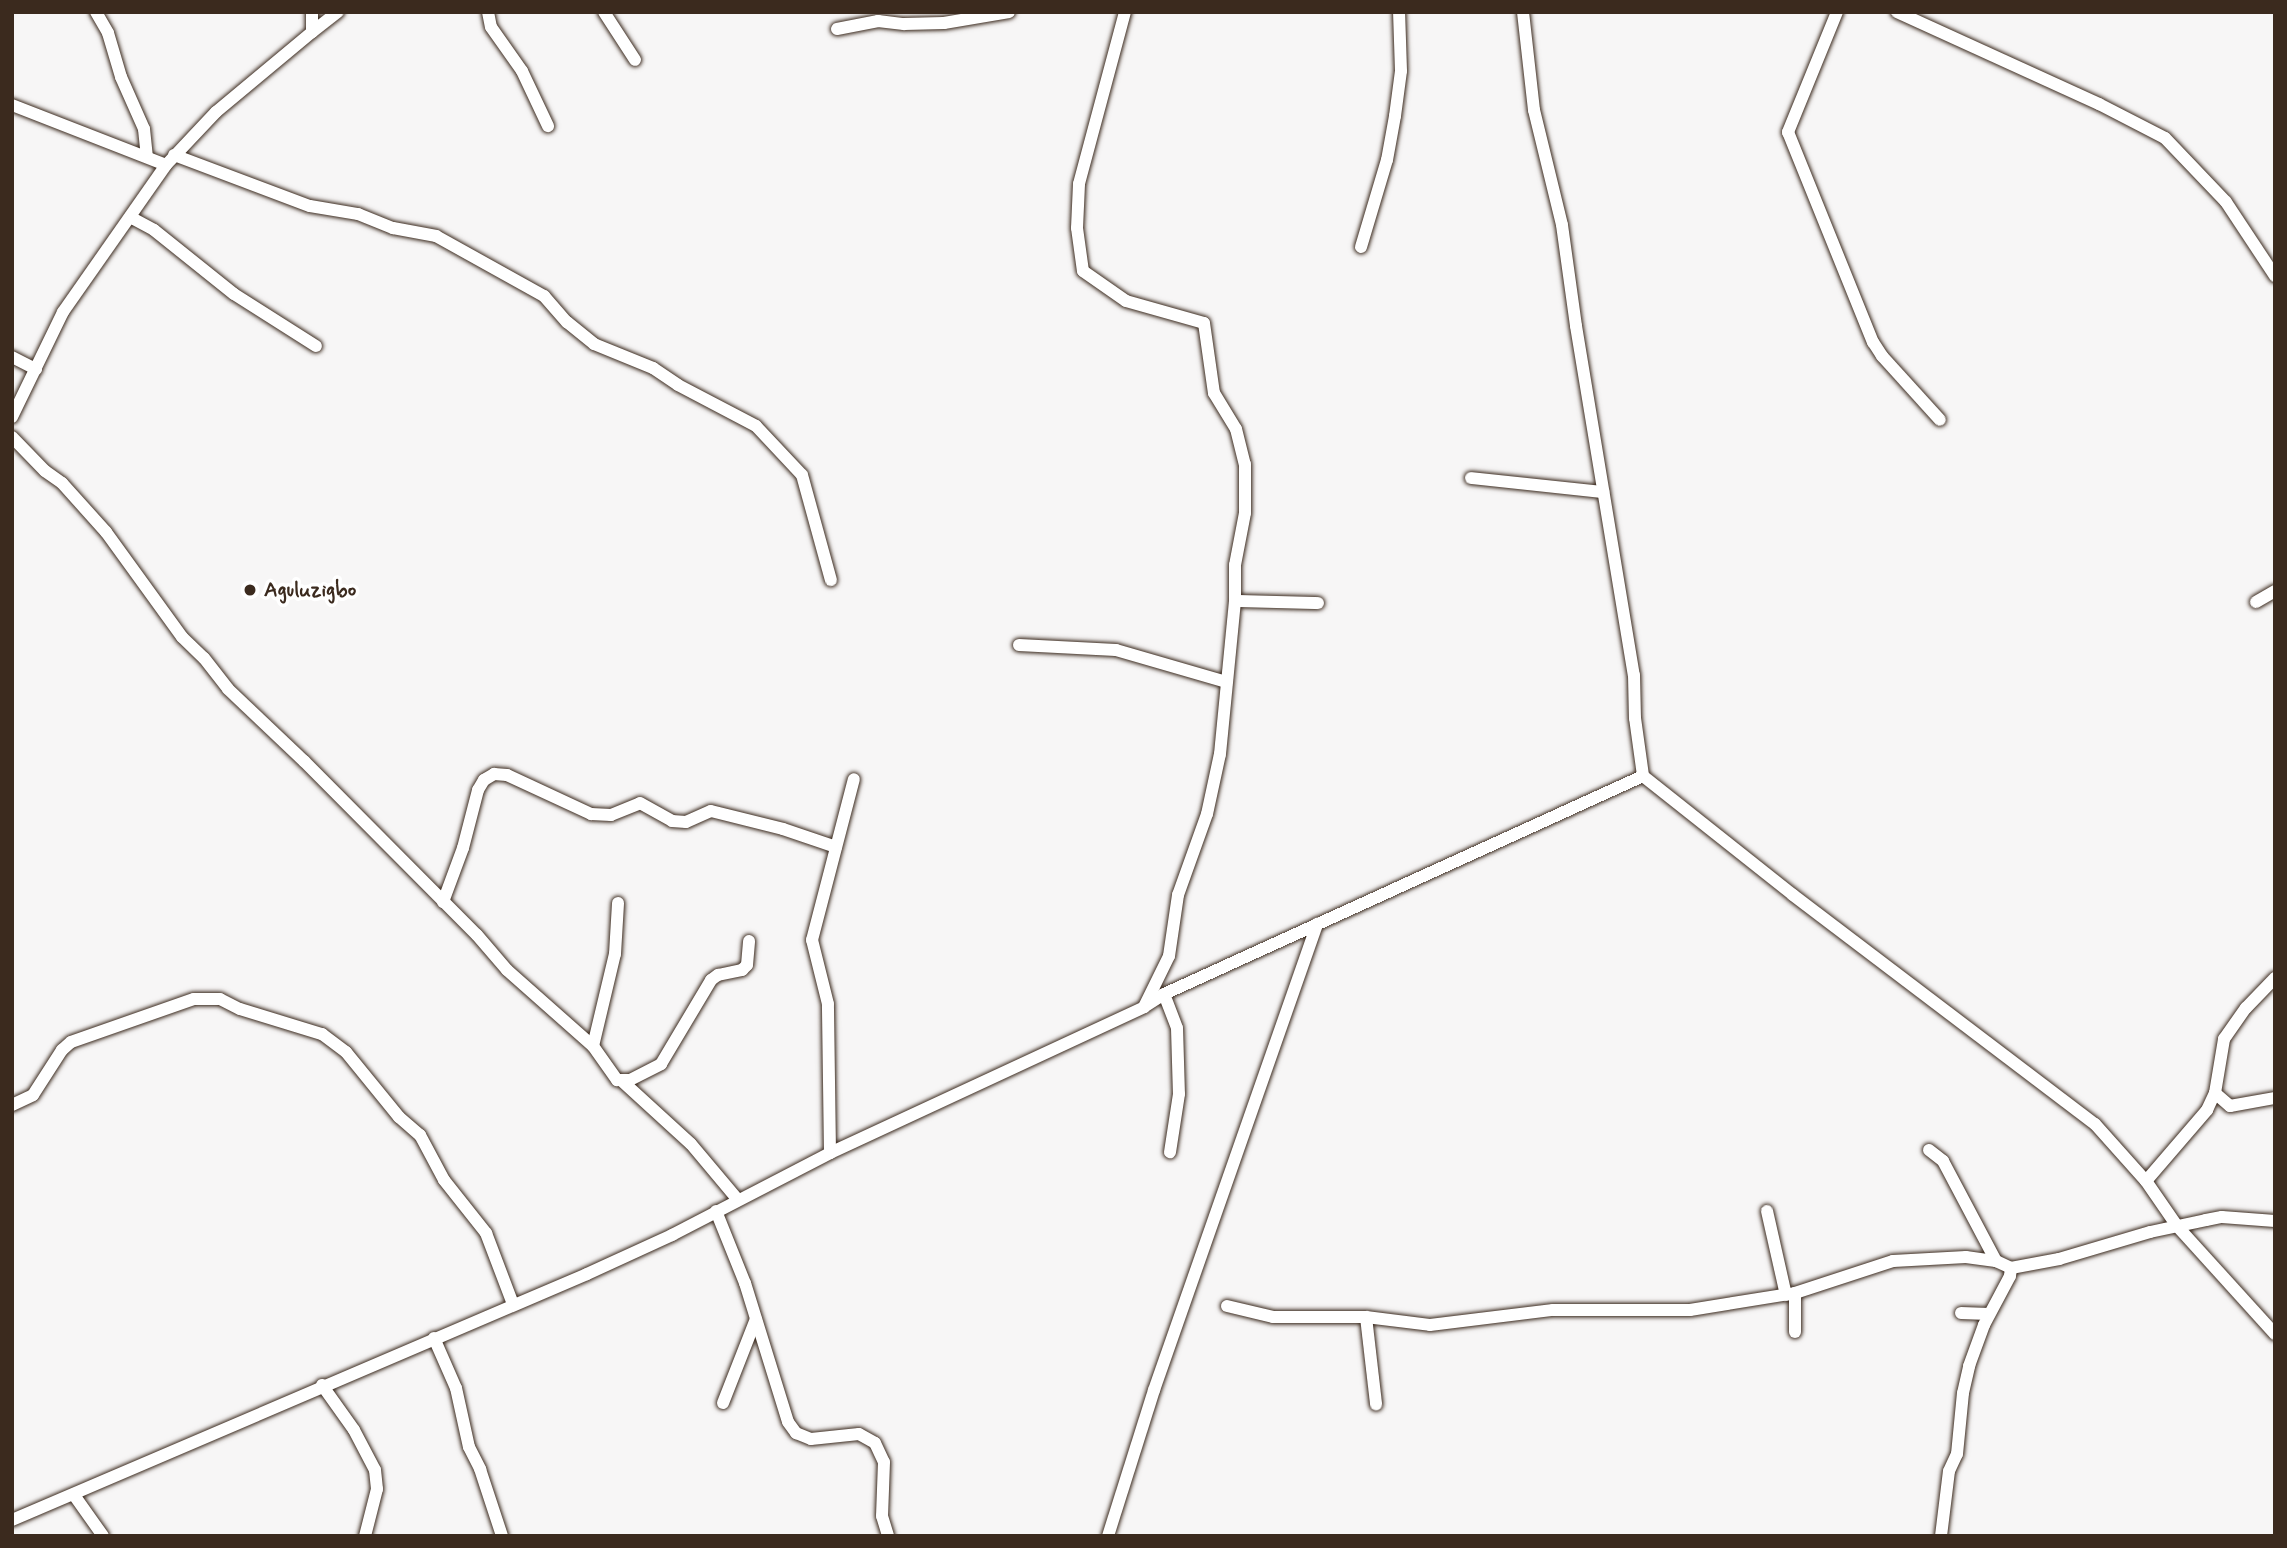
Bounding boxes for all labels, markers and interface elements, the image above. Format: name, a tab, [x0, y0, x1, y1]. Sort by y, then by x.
place label: Aguluzigbo	[264, 577, 356, 603]
marker: Aguluzigbo	[242, 582, 258, 598]

